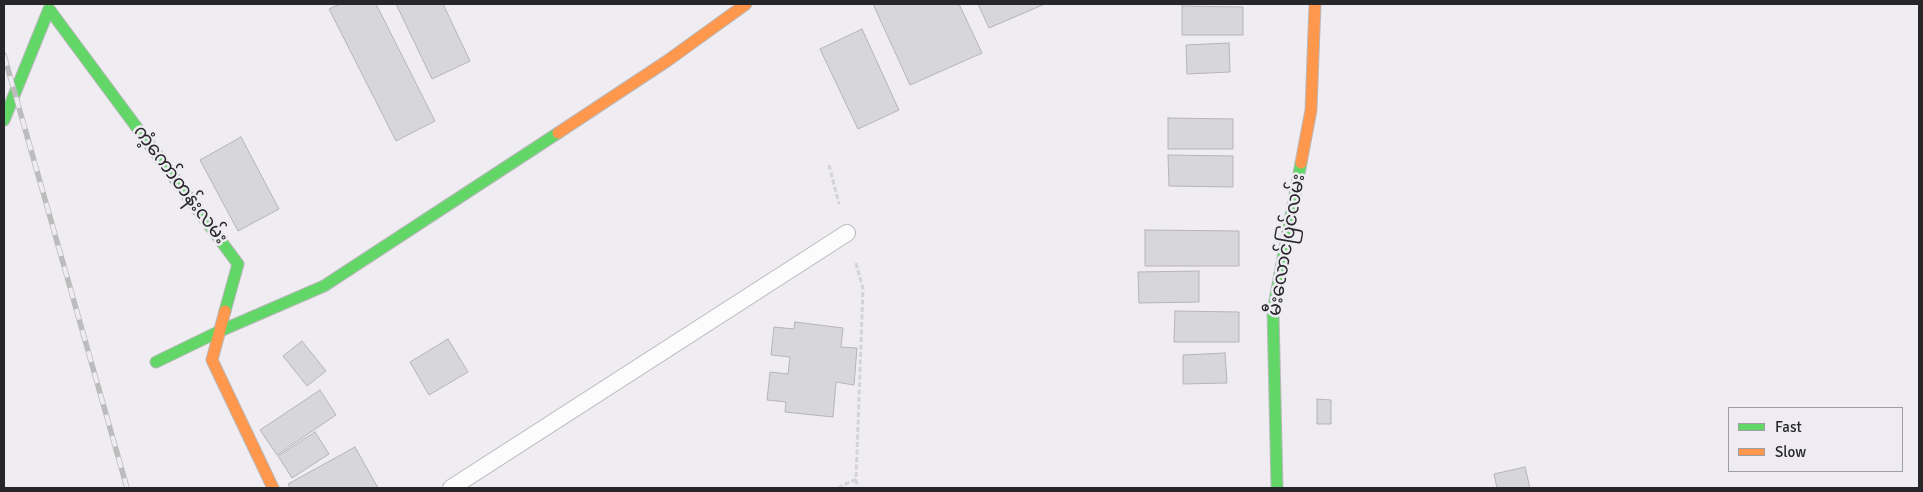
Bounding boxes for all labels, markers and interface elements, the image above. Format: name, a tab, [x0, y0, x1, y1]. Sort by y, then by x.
street label: ကံ့ကော်တန်းလမ်း	[128, 121, 232, 249]
street label: မီးလောင်ပြင်လမ်း	[1263, 172, 1311, 318]
legend	[1728, 407, 1903, 472]
text: Fast	[1775, 418, 1802, 436]
text: Slow	[1775, 443, 1806, 461]

